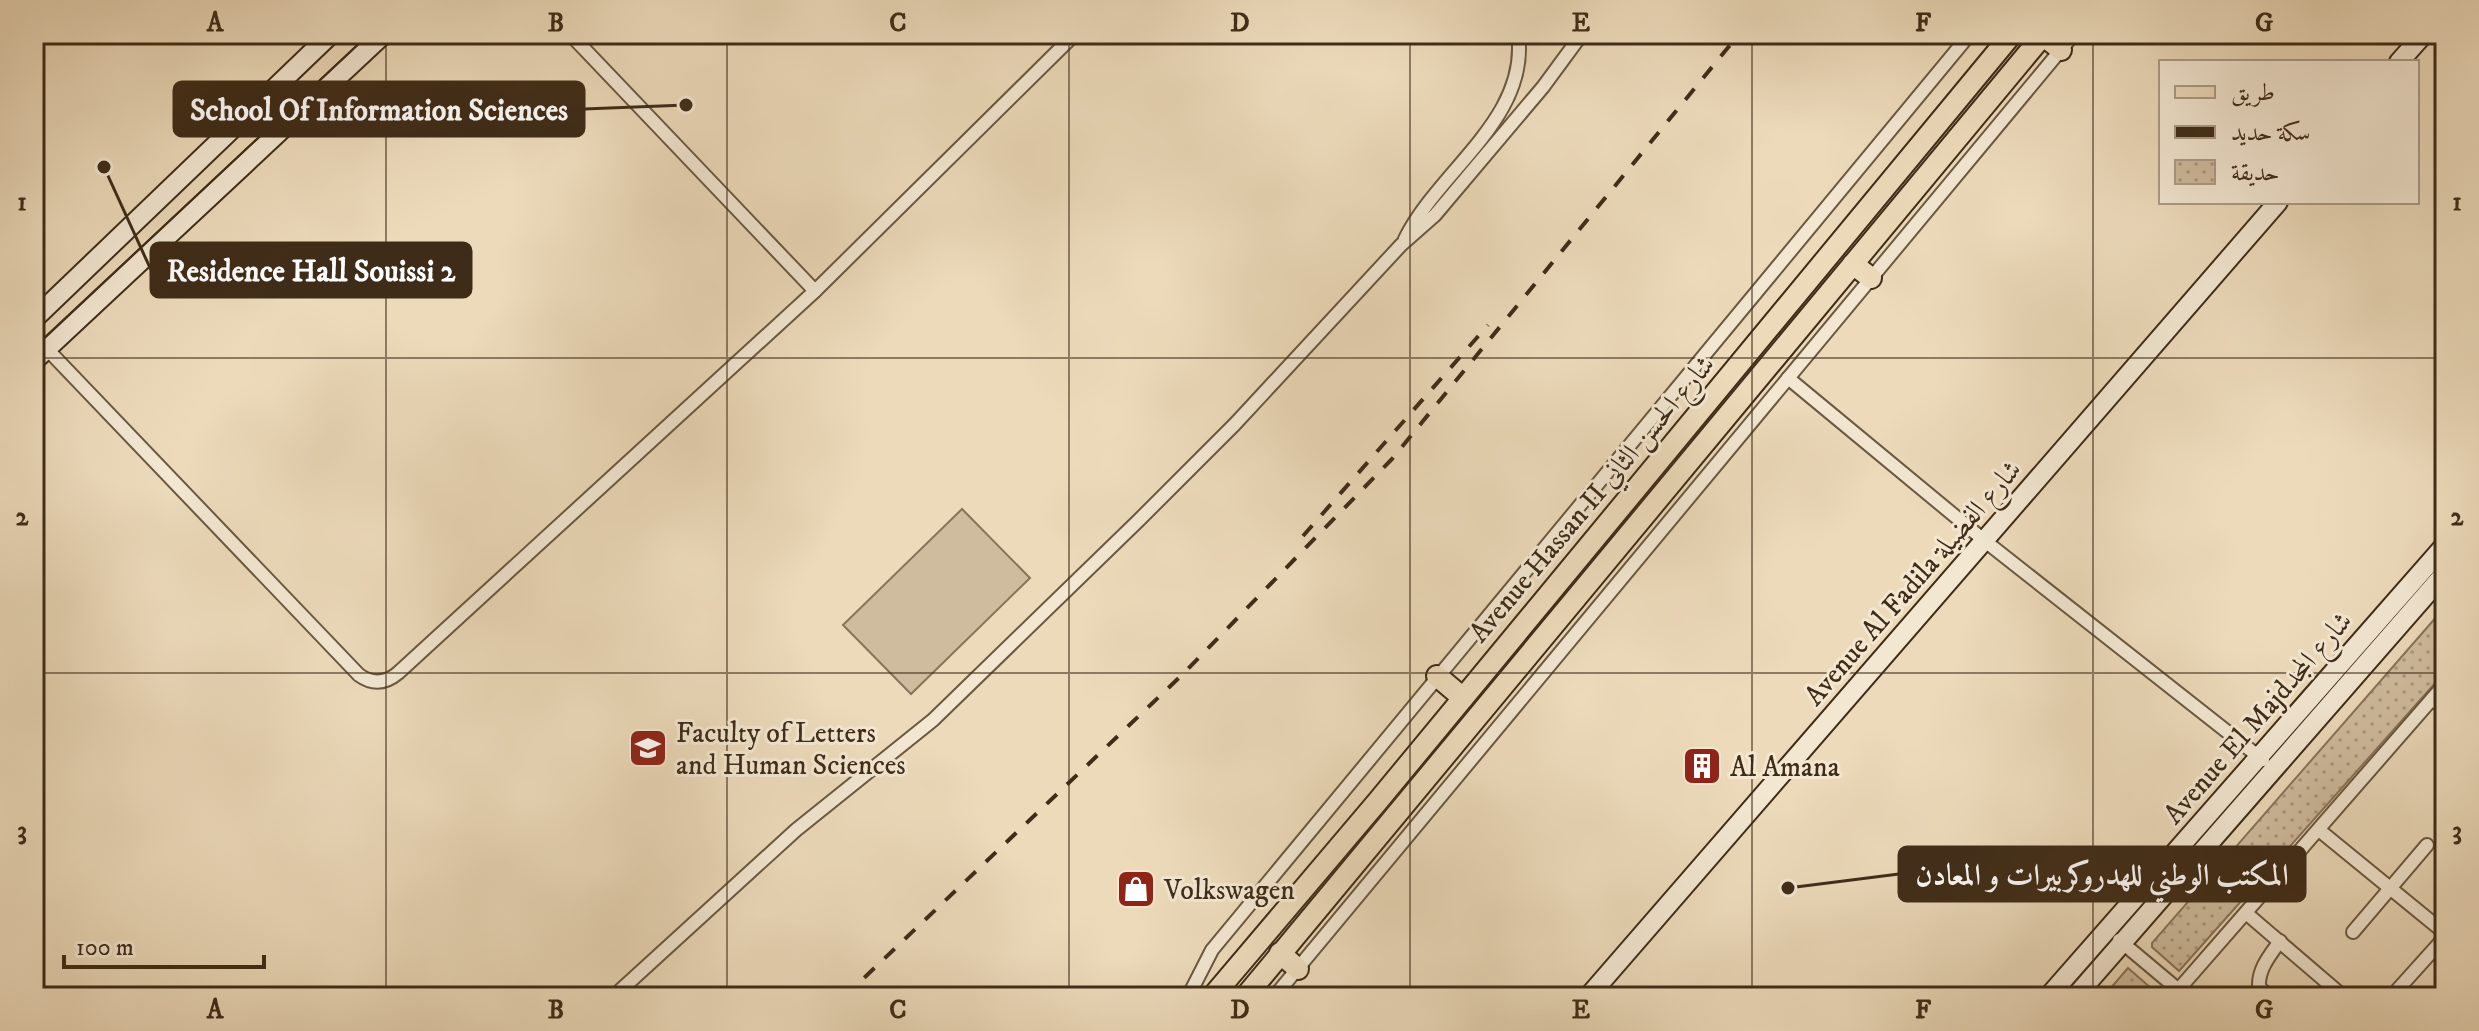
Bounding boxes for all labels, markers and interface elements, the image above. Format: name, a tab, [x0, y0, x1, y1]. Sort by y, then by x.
text: A	[206, 7, 225, 40]
text: B	[548, 7, 564, 40]
text: C	[889, 7, 907, 40]
text: D	[1230, 7, 1250, 40]
text: E	[1572, 7, 1590, 40]
text: F	[1915, 7, 1932, 40]
text: G	[2255, 7, 2273, 40]
legend	[2159, 60, 2419, 204]
text: طريق	[2231, 78, 2275, 108]
callout: School Of Information Sciences	[174, 82, 584, 136]
text: School Of Information Sciences	[190, 93, 568, 130]
text: سكة حديد	[2231, 118, 2310, 148]
text: حديقة	[2231, 158, 2280, 188]
text: 1	[17, 186, 27, 219]
text: 1	[2452, 186, 2462, 219]
callout: Residence Hall Souissi 2	[151, 243, 471, 297]
text: Residence Hall Souissi 2	[167, 254, 456, 291]
street label: Avenue Hassan II شارع الحسن الثاني	[1462, 348, 1727, 653]
street label: Avenue Al Fadila شارع الفضيلة	[1797, 453, 2033, 716]
text: 2	[16, 501, 30, 534]
text: 2	[2451, 501, 2465, 534]
street label: Avenue El Majdشارع المجد	[2156, 604, 2364, 835]
place label: Faculty of Letters and Human Sciences	[676, 716, 906, 783]
school or university icon: Faculty of Letters and Human Sciences	[627, 727, 669, 769]
building icon: Al Amana	[1681, 745, 1723, 787]
place label: Al Amana	[1730, 750, 1840, 785]
text: 3	[17, 815, 27, 848]
text: 3	[2452, 815, 2462, 848]
callout: المكتب الوطني للهدروكربيرات و المعادن	[1899, 847, 2305, 901]
text: المكتب الوطني للهدروكربيرات و المعادن	[1915, 858, 2289, 903]
shop icon: Volkswagen	[1115, 868, 1157, 910]
place label: Volkswagen	[1163, 873, 1295, 908]
scale bar	[64, 919, 264, 969]
text: 100 m	[76, 933, 134, 963]
text: A	[206, 994, 225, 1027]
text: B	[548, 994, 564, 1027]
text: C	[889, 994, 907, 1027]
text: D	[1230, 994, 1250, 1027]
text: E	[1572, 994, 1590, 1027]
text: F	[1915, 994, 1932, 1027]
text: G	[2255, 994, 2273, 1027]

